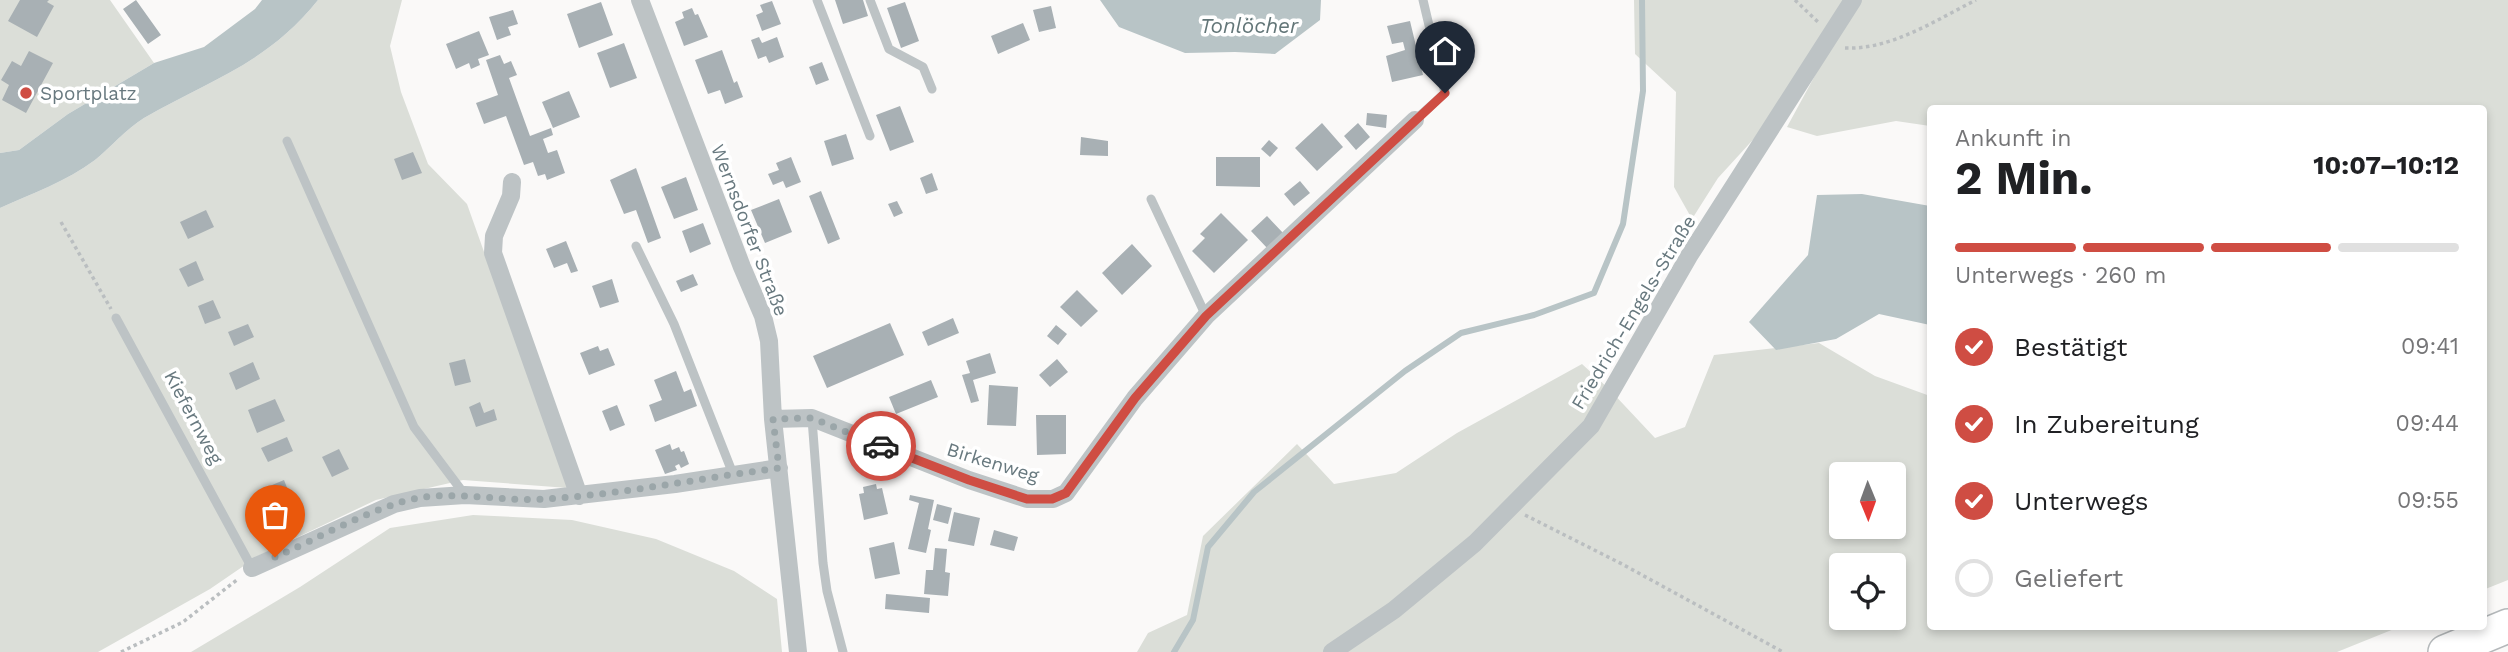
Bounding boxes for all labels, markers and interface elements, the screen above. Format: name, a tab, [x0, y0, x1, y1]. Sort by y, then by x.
water label: Tonlöcher	[1200, 13, 1299, 38]
pin	[1415, 21, 1475, 93]
icon: home	[1426, 32, 1464, 70]
place label: Sportplatz	[40, 82, 137, 105]
marker: Sportplatz	[18, 85, 34, 101]
text: Ankunft in	[1955, 125, 2071, 152]
street label: Wernsdorfer Straße	[706, 141, 793, 319]
text: 10:07–10:12	[2313, 150, 2459, 180]
text: 2 Min.	[1955, 151, 2093, 205]
street label: Friedrich-Engels-Straße	[1566, 211, 1701, 414]
text: Unterwegs · 260 m	[1955, 262, 2166, 289]
icon: check	[1955, 328, 1993, 366]
text: Bestätigt	[2014, 332, 2127, 362]
text: 09:41	[2401, 333, 2459, 360]
street label: Kiefernweg	[159, 367, 228, 469]
icon: check	[1955, 405, 1993, 443]
text: In Zubereitung	[2014, 409, 2199, 439]
text: 09:44	[2396, 410, 2459, 437]
courier	[846, 411, 916, 481]
icon: car	[862, 427, 900, 465]
street label: Birkenweg	[944, 438, 1042, 488]
north arrow	[1829, 462, 1906, 539]
map controls	[1829, 462, 1906, 630]
icon: check	[1955, 482, 1993, 520]
pin	[245, 485, 305, 557]
text: Unterwegs	[2014, 486, 2149, 516]
text: 09:55	[2397, 487, 2459, 514]
icon: bag	[256, 496, 294, 534]
button: locate	[1829, 553, 1906, 630]
text: Geliefert	[2014, 563, 2123, 593]

